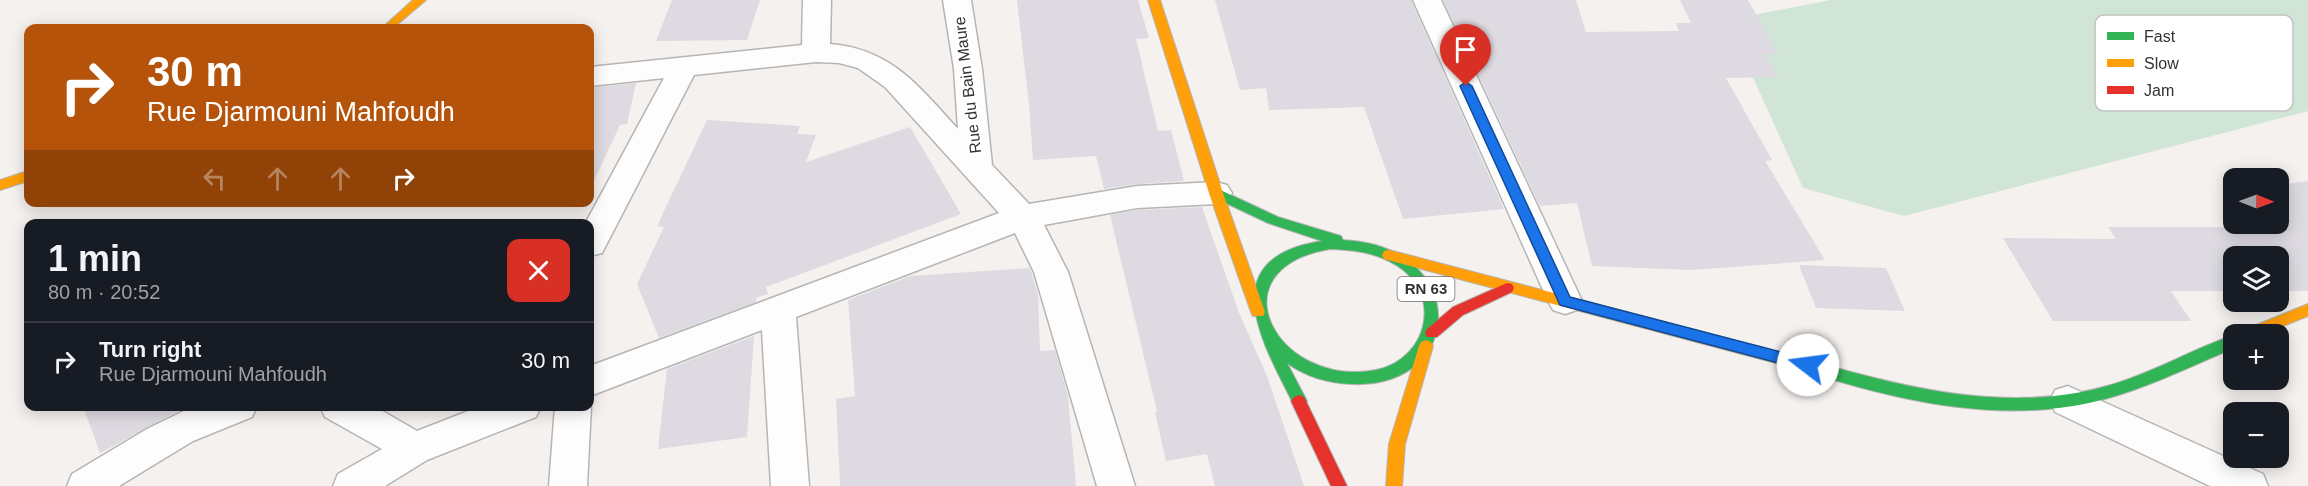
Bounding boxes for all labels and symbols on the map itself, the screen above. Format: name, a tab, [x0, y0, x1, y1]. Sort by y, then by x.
street label: Rue du Bain Maure	[951, 15, 984, 154]
legend	[2095, 15, 2293, 111]
pin	[1440, 24, 1491, 86]
text: Fast	[2144, 28, 2176, 45]
text: Slow	[2144, 55, 2179, 72]
text: Jam	[2144, 82, 2174, 99]
north arrow	[2223, 168, 2289, 234]
road number: RN 63	[1398, 277, 1454, 301]
position arrow	[1776, 333, 1840, 397]

